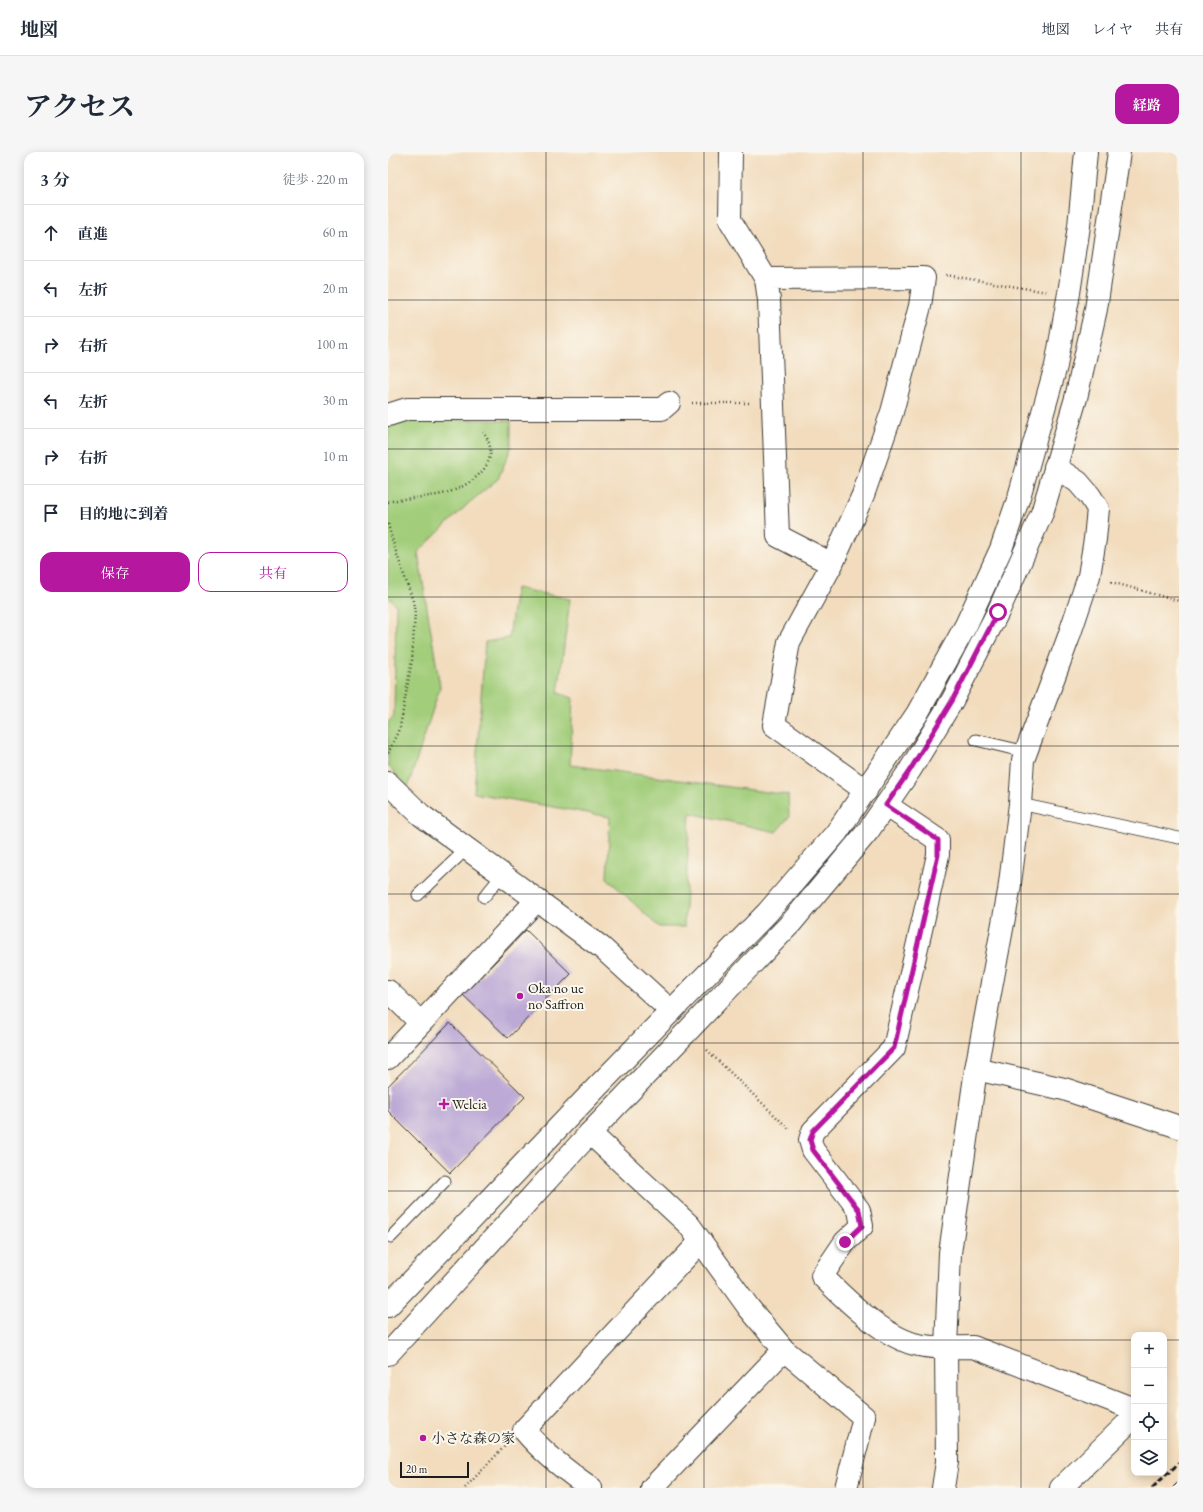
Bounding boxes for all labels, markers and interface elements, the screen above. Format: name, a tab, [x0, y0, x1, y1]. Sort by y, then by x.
text: 地図	[20, 17, 58, 42]
text: 地図	[1042, 20, 1070, 38]
text: レイヤ	[1092, 20, 1133, 38]
text: 共有	[1155, 20, 1183, 38]
button: 経路	[1115, 84, 1179, 124]
text: アクセス	[24, 88, 135, 124]
text: 3 分	[40, 169, 70, 191]
text: 徒歩 · 220 m	[283, 171, 348, 188]
icon: ahead	[40, 222, 62, 244]
text: 直進	[78, 224, 108, 243]
text: 60 m	[323, 224, 348, 241]
icon: left	[40, 278, 62, 300]
text: 左折	[78, 280, 108, 299]
text: 20 m	[323, 280, 348, 297]
icon: right	[40, 334, 62, 356]
text: 右折	[78, 336, 108, 355]
text: 100 m	[317, 336, 348, 353]
icon: left	[40, 390, 62, 412]
text: 左折	[78, 392, 108, 411]
text: 30 m	[323, 392, 348, 409]
icon: right	[40, 446, 62, 468]
text: 右折	[78, 448, 108, 467]
text: 10 m	[323, 448, 348, 465]
icon: arrive	[40, 502, 62, 524]
text: 目的地に到着	[78, 504, 168, 523]
button: 保存	[40, 552, 190, 592]
button: 共有	[198, 552, 348, 592]
route start	[989, 603, 1007, 621]
place label: Oka no ue no Saffron	[528, 979, 585, 1013]
marker: Oka no ue no Saffron	[515, 991, 525, 1001]
place label: Welcia	[452, 1095, 487, 1113]
marker: Welcia	[439, 1099, 449, 1109]
route end	[836, 1233, 854, 1251]
map controls	[1131, 1332, 1167, 1476]
button: +	[1131, 1332, 1167, 1368]
button: −	[1131, 1368, 1167, 1404]
button: locate	[1131, 1404, 1167, 1440]
place label: 小さな森の家	[431, 1429, 515, 1447]
marker: 小さな森の家	[418, 1433, 428, 1443]
button: layers	[1131, 1440, 1167, 1476]
scale bar	[400, 1460, 469, 1479]
text: 20 m	[406, 1462, 427, 1476]

